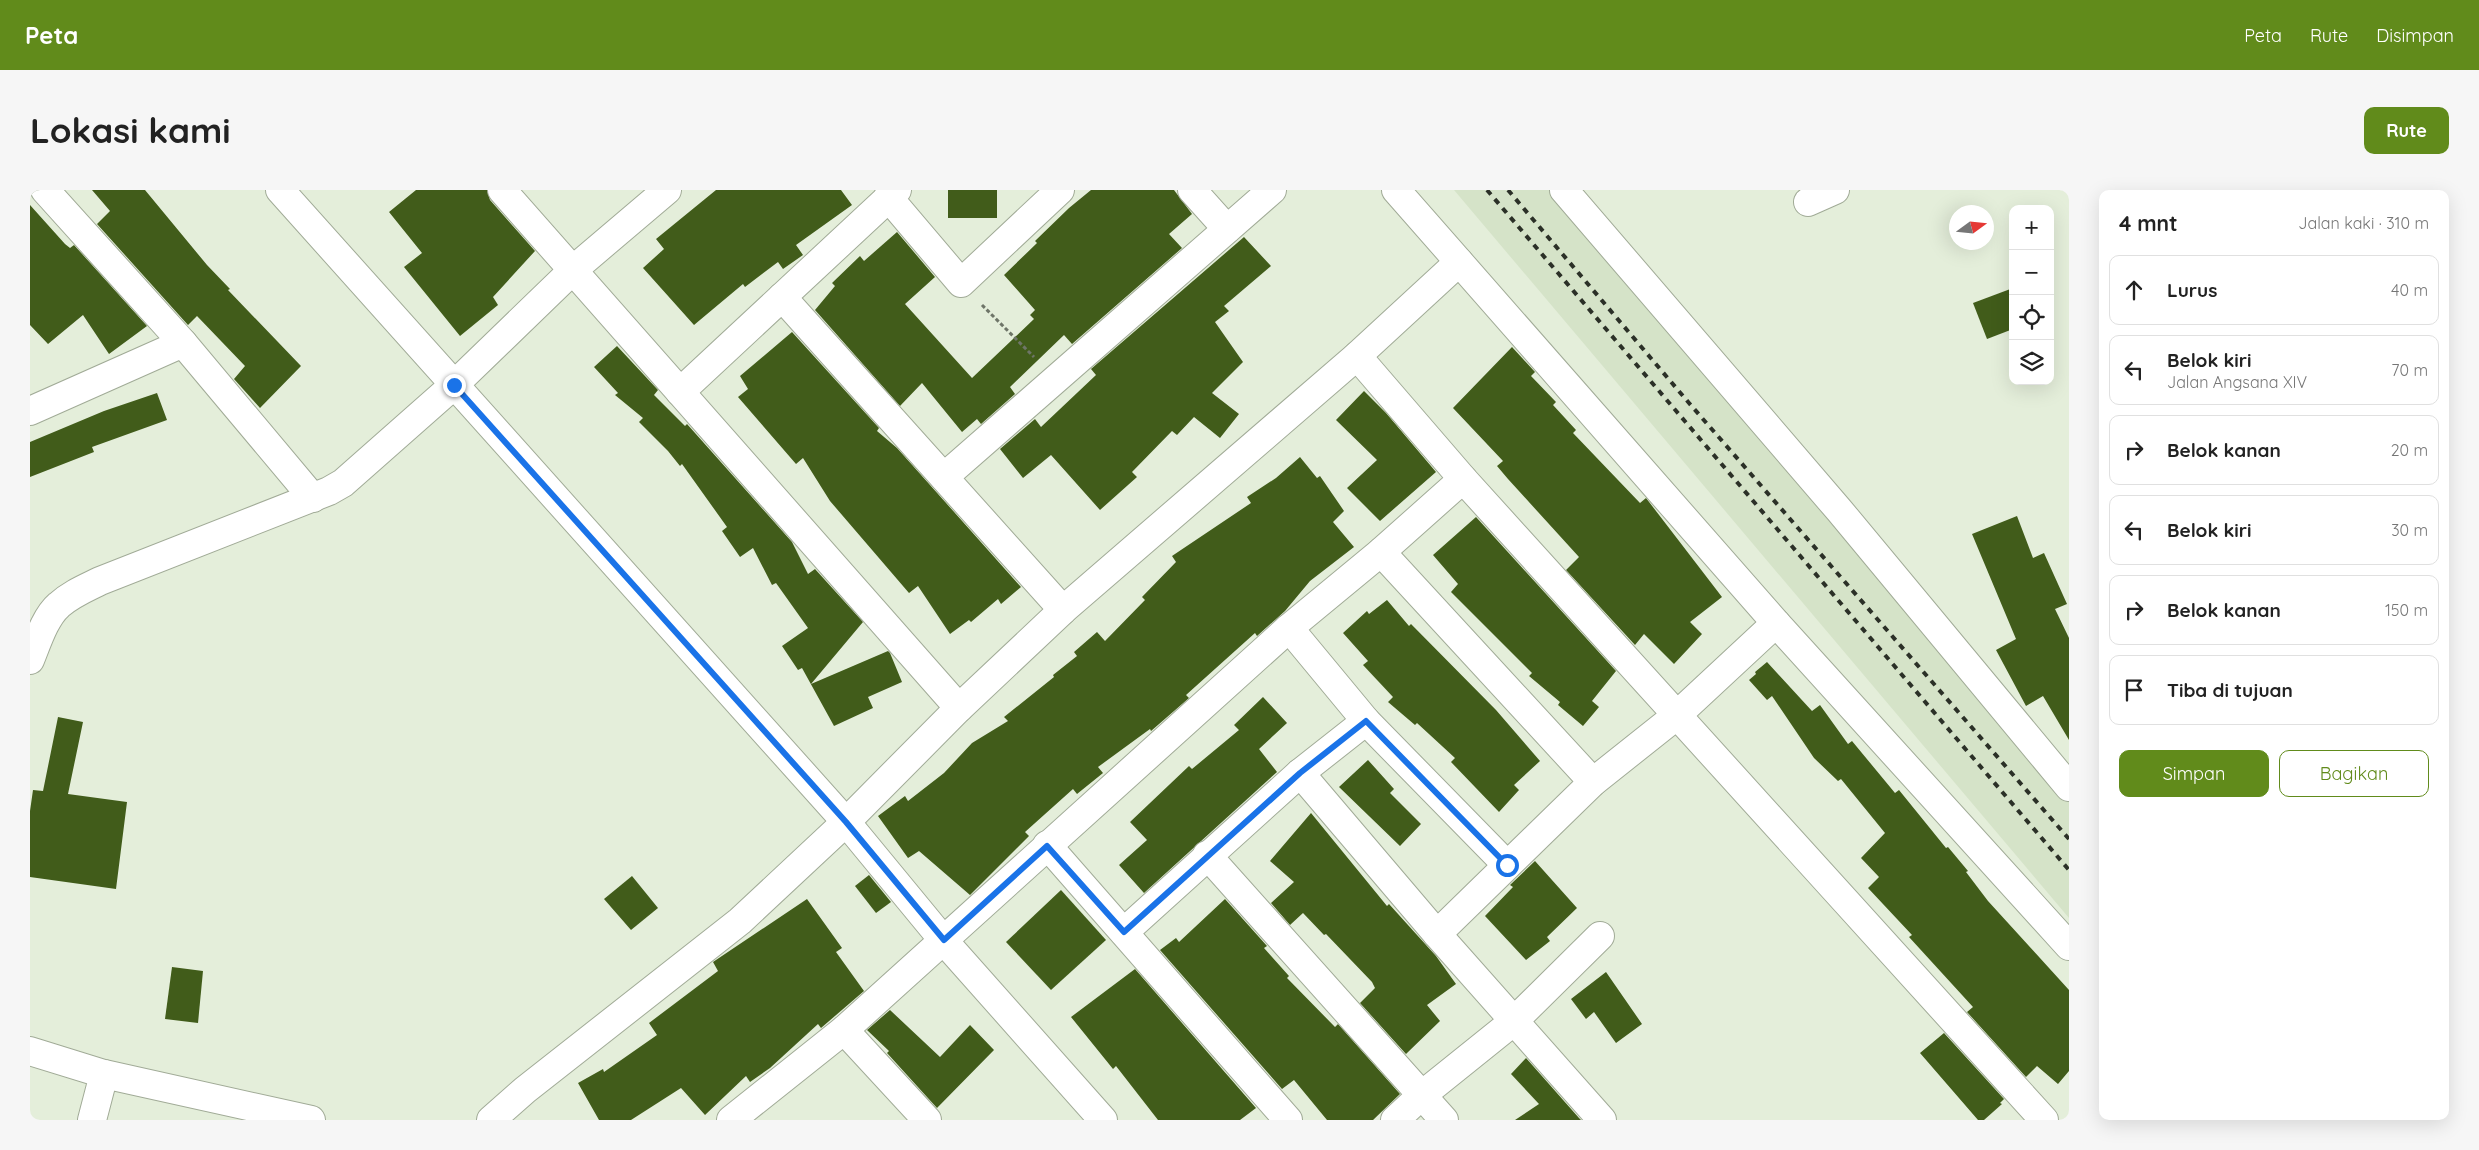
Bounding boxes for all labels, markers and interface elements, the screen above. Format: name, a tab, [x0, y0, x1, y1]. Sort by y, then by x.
text: Peta	[25, 20, 78, 50]
text: Peta	[2244, 24, 2282, 47]
text: Rute	[2310, 24, 2348, 47]
text: Disimpan	[2376, 24, 2454, 47]
button: Rute	[2364, 107, 2449, 154]
text: Lokasi kami	[30, 108, 230, 152]
north arrow	[1949, 205, 1994, 250]
map controls	[2009, 205, 2054, 385]
button: +	[2009, 205, 2054, 250]
text: 4 mnt	[2119, 210, 2178, 236]
text: Jalan kaki · 310 m	[2298, 213, 2429, 233]
button: −	[2009, 250, 2054, 295]
icon: ahead	[2120, 276, 2148, 304]
text: Lurus	[2167, 278, 2217, 302]
text: 40 m	[2391, 280, 2428, 300]
button: locate	[2009, 295, 2054, 340]
button: layers	[2009, 340, 2054, 385]
text: Belok kiri	[2167, 348, 2252, 372]
icon: left	[2120, 356, 2148, 384]
text: 70 m	[2391, 360, 2428, 380]
text: Jalan Angsana XIV	[2167, 372, 2307, 392]
route end	[443, 374, 466, 397]
icon: right	[2120, 436, 2148, 464]
text: Belok kanan	[2167, 438, 2281, 462]
text: 20 m	[2391, 440, 2428, 460]
icon: left	[2120, 516, 2148, 544]
text: Belok kiri	[2167, 518, 2252, 542]
text: 30 m	[2391, 520, 2428, 540]
icon: right	[2120, 596, 2148, 624]
text: Belok kanan	[2167, 598, 2281, 622]
text: 150 m	[2385, 600, 2428, 620]
icon: arrive	[2120, 676, 2148, 704]
text: Tiba di tujuan	[2167, 678, 2293, 702]
button: Simpan	[2119, 750, 2269, 797]
button: Bagikan	[2279, 750, 2429, 797]
route start	[1496, 854, 1519, 877]

